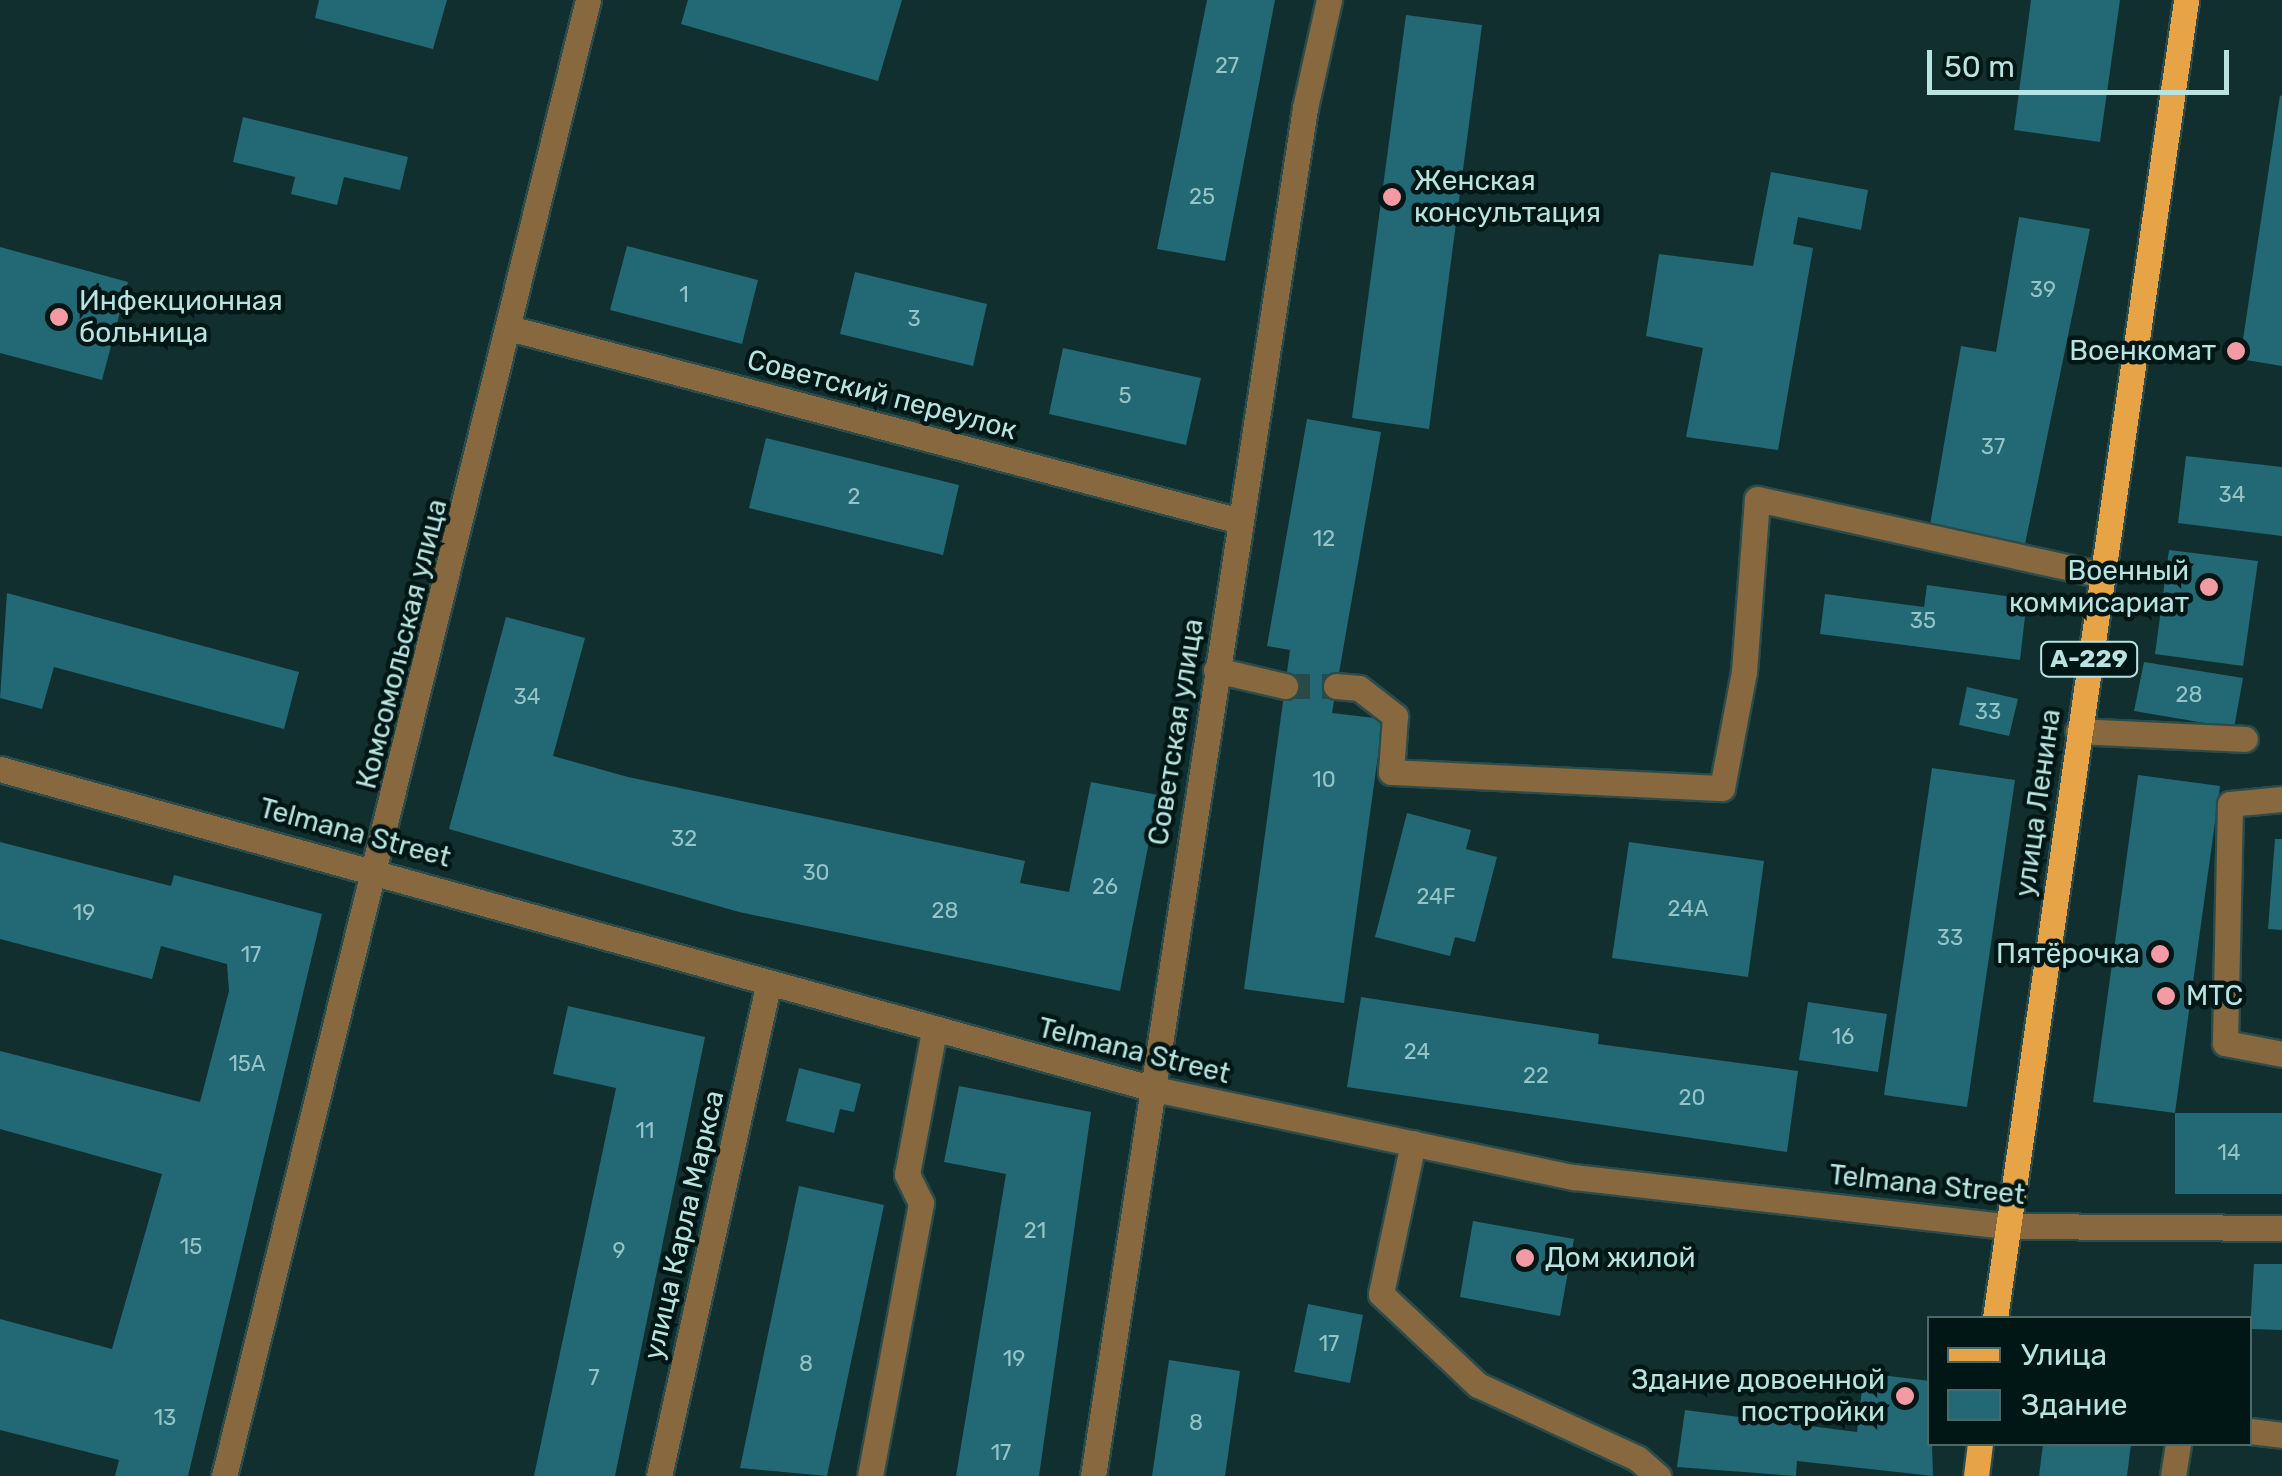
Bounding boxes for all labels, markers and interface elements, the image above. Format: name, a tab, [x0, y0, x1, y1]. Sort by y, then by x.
scale bar	[1932, 30, 2234, 92]
text: 50 m	[1944, 49, 2015, 85]
house number: 27	[1215, 53, 1239, 79]
place label: Женская консультация	[1414, 164, 1601, 230]
house number: 25	[1189, 184, 1215, 210]
marker: Женская консультация	[1379, 184, 1405, 210]
house number: 39	[2030, 277, 2056, 303]
house number: 1	[679, 282, 689, 308]
place label: Инфекционная больница	[79, 284, 283, 350]
marker: Инфекционная больница	[48, 306, 70, 328]
house number: 3	[907, 306, 921, 332]
place label: Военкомат	[2069, 334, 2216, 368]
marker: Военкомат	[2225, 340, 2247, 362]
street label: Советский переулок	[744, 343, 1020, 447]
house number: 5	[1118, 383, 1132, 409]
house number: 37	[1981, 434, 2005, 460]
house number: 34	[2219, 482, 2245, 508]
house number: 2	[848, 484, 860, 510]
street label: Комсомольская улица	[350, 496, 454, 792]
house number: 12	[1313, 526, 1335, 552]
place label: Военный коммисариат	[2009, 554, 2189, 620]
marker: Военный коммисариат	[2198, 576, 2220, 598]
house number: 35	[1910, 608, 1936, 634]
street label: Советская улица	[1141, 616, 1211, 848]
road number: А-229	[2039, 639, 2139, 679]
house number: 28	[2176, 682, 2202, 708]
house number: 34	[514, 684, 540, 710]
house number: 33	[1975, 699, 2001, 725]
street label: улица Ленина	[2008, 707, 2068, 899]
house number: 10	[1312, 767, 1336, 793]
street label: Telmana Street	[256, 791, 454, 875]
house number: 32	[671, 826, 697, 852]
house number: 30	[802, 860, 830, 886]
house number: 26	[1092, 874, 1118, 900]
house number: 24F	[1416, 884, 1456, 910]
house number: 24А	[1667, 896, 1709, 922]
house number: 28	[932, 898, 958, 924]
house number: 19	[73, 900, 95, 926]
house number: 33	[1937, 925, 1963, 951]
place label: Пятёрочка	[1996, 937, 2140, 971]
house number: 17	[241, 942, 261, 968]
marker: Пятёрочка	[2149, 943, 2171, 965]
place label: МТС	[2186, 979, 2243, 1013]
marker: МТС	[2155, 985, 2177, 1007]
street label: Telmana Street	[1035, 1011, 1233, 1091]
house number: 16	[1832, 1024, 1854, 1050]
house number: 24	[1404, 1039, 1430, 1065]
house number: 15А	[228, 1051, 266, 1077]
house number: 22	[1523, 1063, 1549, 1089]
house number: 20	[1679, 1085, 1705, 1111]
street label: улица Карла Маркса	[637, 1087, 731, 1363]
house number: 11	[636, 1118, 654, 1144]
house number: 14	[2217, 1140, 2241, 1166]
street label: Telmana Street	[1827, 1158, 2027, 1212]
house number: 21	[1024, 1218, 1046, 1244]
house number: 15	[180, 1234, 202, 1260]
house number: 9	[612, 1238, 626, 1264]
place label: Дом жилой	[1545, 1241, 1696, 1275]
marker: Дом жилой	[1514, 1247, 1536, 1269]
legend	[1927, 1316, 2252, 1446]
house number: 17	[1319, 1331, 1339, 1357]
text: Улица	[2021, 1337, 2107, 1373]
house number: 19	[1003, 1346, 1025, 1372]
house number: 8	[799, 1351, 813, 1377]
place label: Здание довоенной постройки	[1631, 1363, 1885, 1429]
house number: 7	[588, 1365, 600, 1391]
marker: Здание довоенной постройки	[1894, 1385, 1916, 1407]
text: Здание	[2021, 1387, 2128, 1423]
house number: 13	[154, 1405, 176, 1431]
house number: 8	[1189, 1410, 1203, 1436]
house number: 17	[991, 1440, 1011, 1466]

